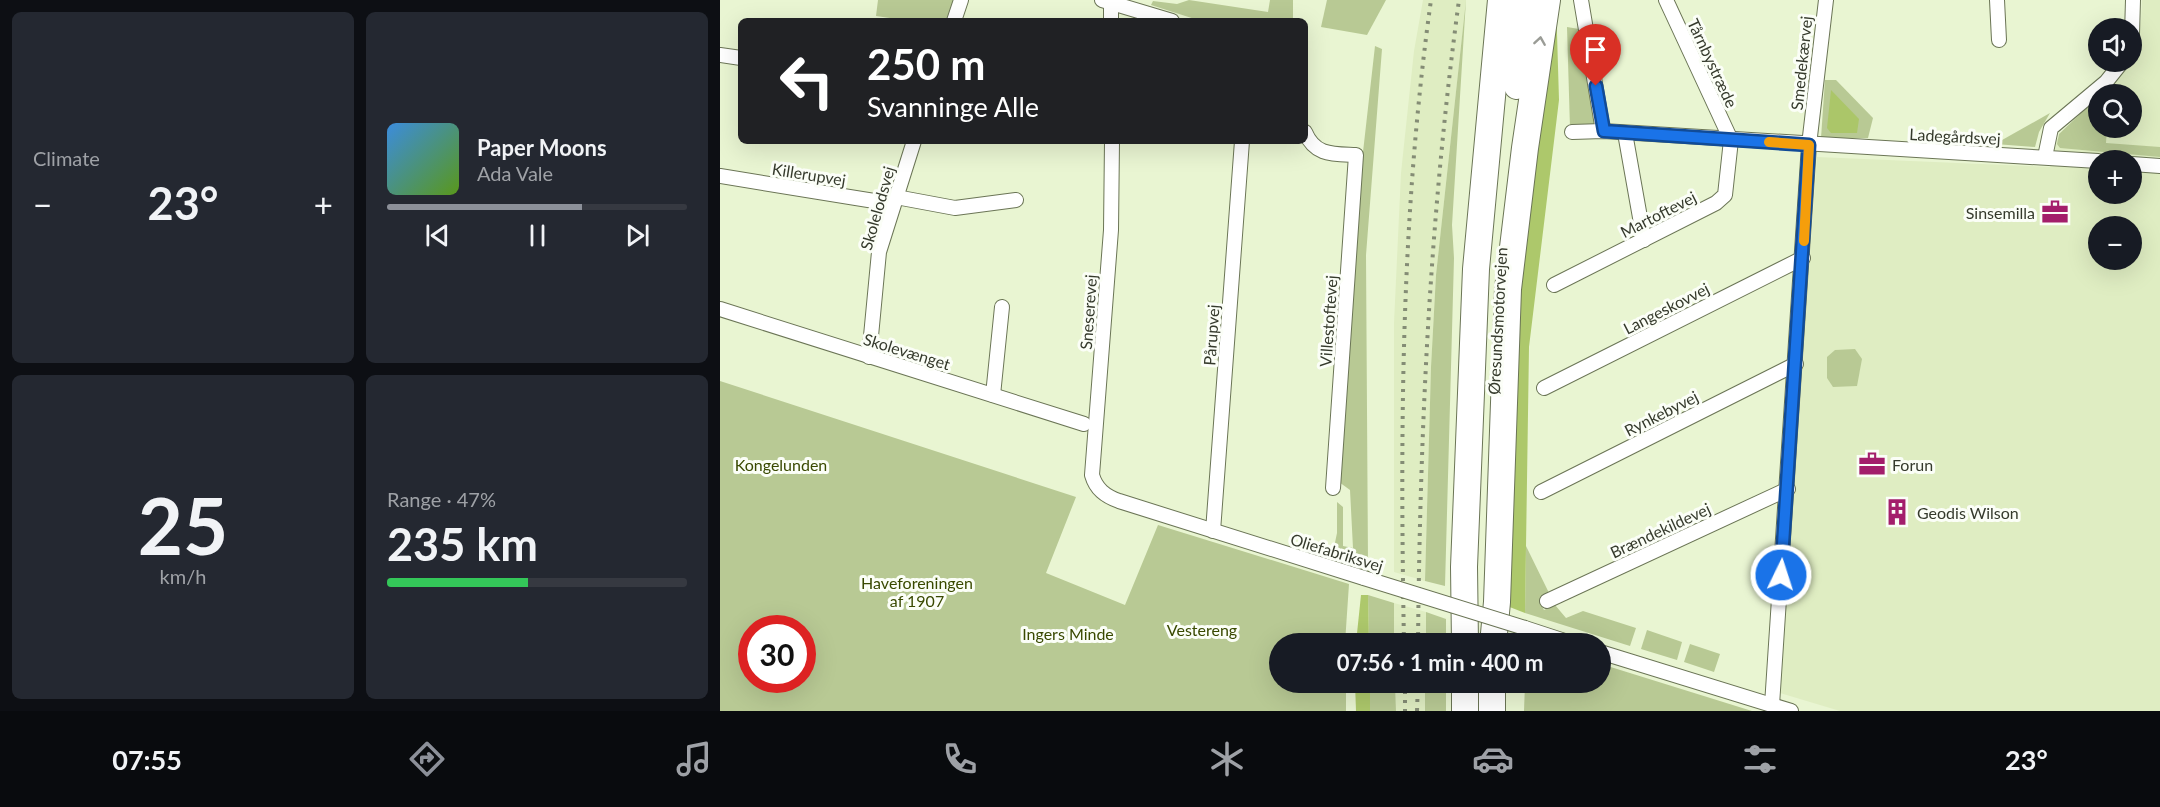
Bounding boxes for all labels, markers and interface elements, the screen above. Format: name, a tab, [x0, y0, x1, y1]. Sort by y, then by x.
street label: Smedekærvej	[1787, 15, 1815, 111]
street label: Tårnbystræde	[1684, 16, 1742, 110]
map controls	[2088, 18, 2142, 270]
button: sound	[2088, 18, 2142, 72]
pin	[1570, 24, 1621, 86]
icon: arrive	[1579, 33, 1612, 66]
one-way arrow	[1534, 37, 1546, 46]
text: 250 m	[867, 39, 985, 89]
icon: left	[768, 42, 846, 120]
button: search	[2088, 84, 2142, 138]
text: Svanninge Alle	[867, 90, 1039, 123]
street label: Ladegårdsvej	[1909, 124, 2001, 148]
text: Paper Moons	[477, 134, 607, 161]
text: Climate	[33, 146, 100, 170]
button: +	[2088, 150, 2142, 204]
street label: Killerupvej	[771, 159, 847, 189]
text: Ada Vale	[477, 161, 553, 185]
street label: Skolelodsvej	[856, 164, 898, 252]
text: 23°	[148, 176, 218, 230]
text: −	[33, 184, 52, 224]
text: +	[314, 184, 333, 224]
street label: Martoftevej	[1617, 187, 1699, 241]
office icon: Sinsemilla	[2040, 197, 2070, 227]
place label: Sinsemilla	[1966, 203, 2035, 222]
button: −	[2088, 216, 2142, 270]
icon: previous	[421, 219, 454, 252]
icon: pause	[521, 219, 554, 252]
icon: next	[621, 219, 654, 252]
street label: Øresundsmotorvejen	[1484, 247, 1510, 395]
street label: Sneserevej	[1076, 274, 1100, 350]
street label: Villestoftevej	[1315, 275, 1341, 367]
street label: Langeskovvej	[1620, 278, 1712, 338]
street label: Pårupvej	[1199, 304, 1223, 366]
street label: Skolevænget	[861, 329, 953, 373]
street label: Rynkebyvej	[1621, 386, 1701, 440]
office icon: Forun	[1857, 449, 1887, 479]
park label: Kongelunden	[735, 455, 827, 474]
place label: Forun	[1892, 455, 1933, 474]
text: 25	[138, 478, 228, 572]
text: Range · 47%	[387, 487, 496, 511]
building icon: Geodis Wilson	[1882, 497, 1912, 527]
street label: Brændekildevej	[1607, 498, 1713, 562]
place label: Geodis Wilson	[1917, 503, 2019, 522]
text: 235 km	[387, 517, 538, 571]
street label: Oliefabriksvej	[1288, 529, 1386, 575]
position arrow	[1749, 543, 1813, 607]
text: km/h	[160, 564, 206, 588]
park label: Haveforeningen af 1907	[861, 573, 973, 610]
speed limit sign: 30	[738, 615, 816, 693]
park label: Vestereng	[1167, 620, 1237, 639]
park label: Ingers Minde	[1022, 624, 1114, 643]
text: 07:56 · 1 min · 400 m	[1337, 649, 1543, 676]
icon: directions	[406, 738, 448, 780]
icon: music	[673, 738, 715, 780]
icon: phone	[939, 738, 981, 780]
icon: climate	[1206, 738, 1248, 780]
icon: car	[1472, 738, 1514, 780]
icon: filters	[1739, 738, 1781, 780]
text: 07:55	[112, 743, 182, 776]
text: 23°	[2005, 743, 2048, 776]

